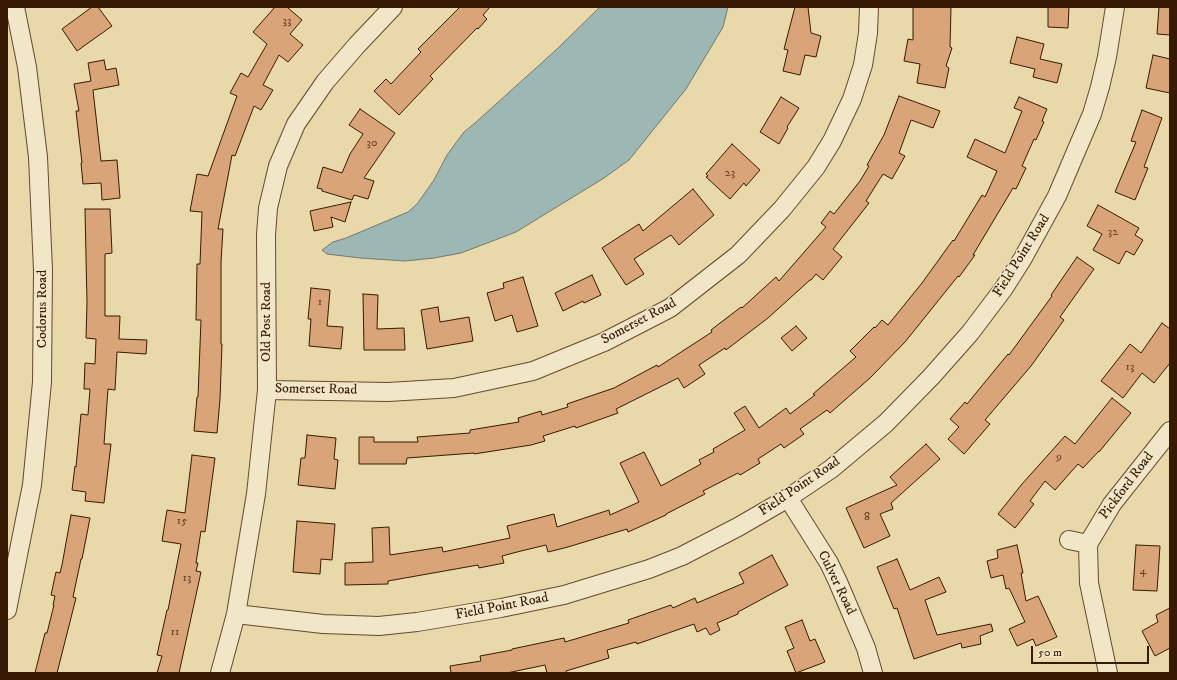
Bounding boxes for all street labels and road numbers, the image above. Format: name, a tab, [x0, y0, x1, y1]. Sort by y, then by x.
street label: Field Point Road	[990, 212, 1054, 300]
street label: Codorus Road	[35, 270, 51, 348]
street label: Old Post Road	[259, 282, 275, 362]
street label: Somerset Road	[599, 295, 679, 349]
street label: Somerset Road	[275, 381, 357, 399]
street label: Pickford Road	[1096, 449, 1158, 523]
street label: Field Point Road	[756, 454, 844, 520]
street label: Culver Road	[813, 548, 859, 618]
street label: Field Point Road	[454, 590, 550, 624]

